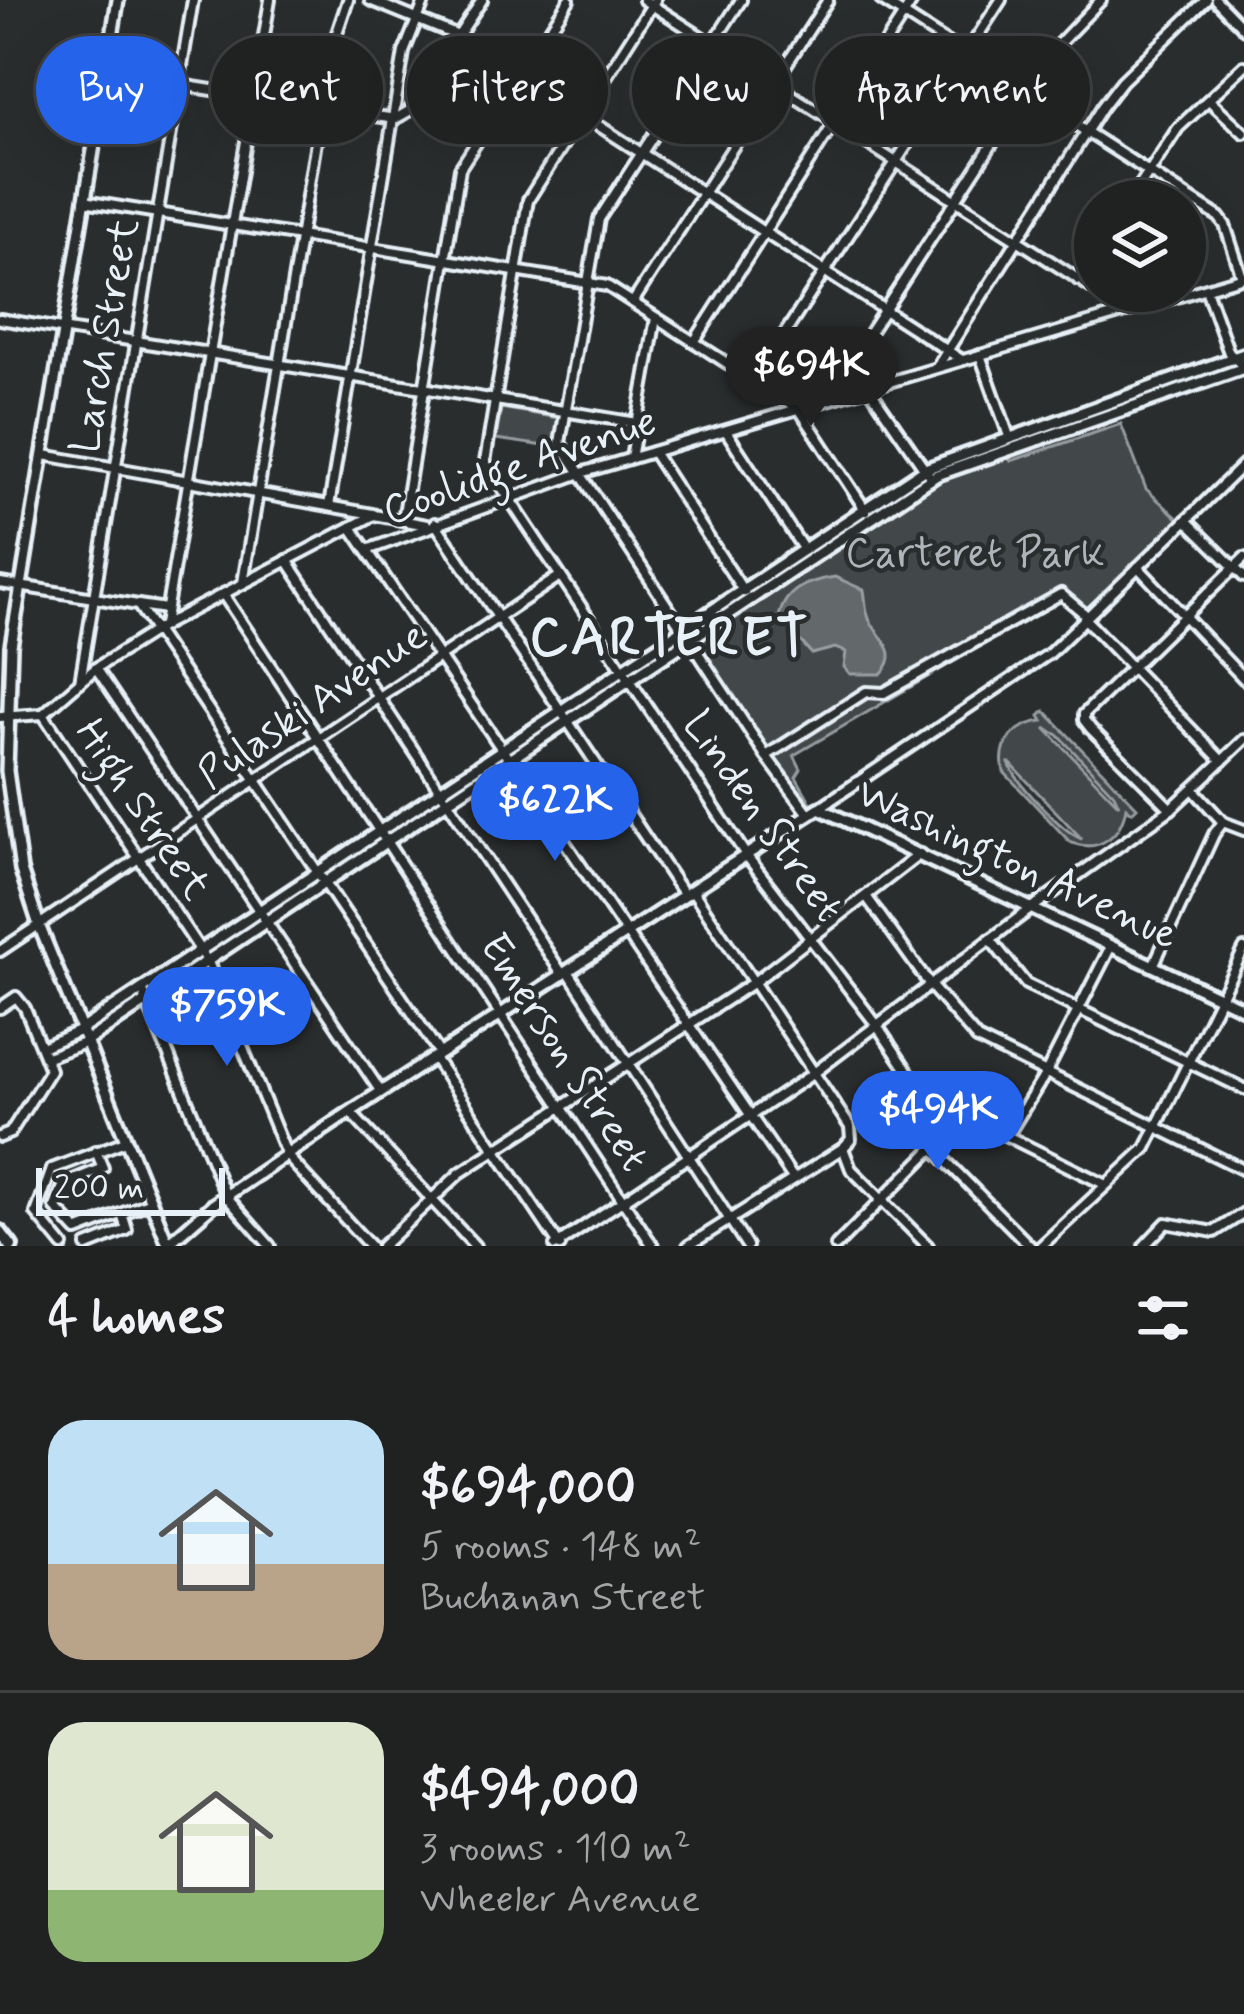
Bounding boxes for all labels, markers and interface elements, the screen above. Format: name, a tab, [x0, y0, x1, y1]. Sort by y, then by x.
chip: Buy	[36, 36, 187, 144]
chip: Rent	[211, 36, 383, 144]
chip: Filters	[407, 36, 608, 144]
chip: New	[632, 36, 791, 144]
chip: Apartment	[815, 36, 1090, 144]
map controls	[1074, 180, 1206, 312]
button: layers	[1074, 180, 1206, 312]
street label: Larch Street	[58, 214, 154, 458]
pin: $694K	[727, 327, 895, 429]
text: $694K	[753, 340, 869, 391]
street label: Coolidge Avenue	[376, 394, 665, 543]
park label: Carteret Park	[845, 527, 1105, 582]
district label: CARTERET	[530, 604, 811, 675]
street label: Pulaski Avenue	[188, 609, 438, 803]
street label: Linden Street	[669, 700, 855, 934]
street label: High Street	[58, 709, 223, 914]
pin: $622K	[471, 762, 639, 864]
street label: Washington Avenue	[846, 766, 1187, 967]
text: $622K	[498, 775, 612, 826]
street label: Emerson Street	[465, 923, 661, 1183]
pin: $759K	[143, 967, 311, 1069]
text: $759K	[169, 980, 285, 1031]
pin: $494K	[854, 1071, 1022, 1173]
text: $494K	[878, 1084, 998, 1135]
scale bar	[36, 1162, 225, 1215]
text: 200 m	[54, 1167, 144, 1211]
text: 4 homes	[48, 1285, 225, 1351]
icon: filters	[1130, 1285, 1196, 1351]
text: $694,000	[420, 1456, 636, 1522]
icon: home	[144, 1468, 288, 1612]
text: 5 rooms · 148 m²	[420, 1522, 701, 1573]
text: Buchanan Street	[420, 1573, 705, 1624]
text: $494,000	[420, 1758, 640, 1824]
icon: home	[144, 1770, 288, 1914]
text: 3 rooms · 110 m²	[420, 1824, 691, 1875]
text: Wheeler Avenue	[420, 1875, 700, 1926]

